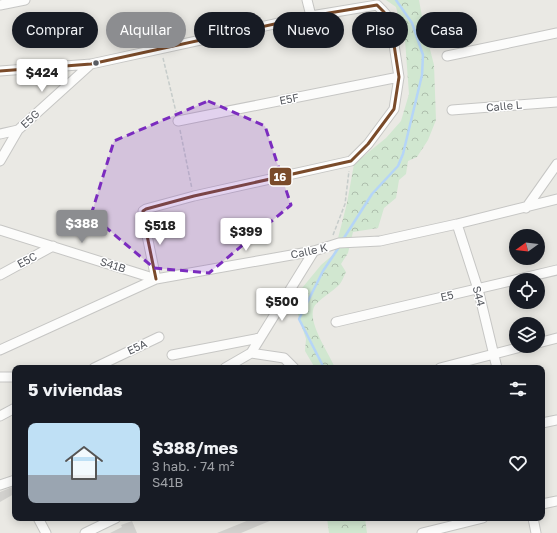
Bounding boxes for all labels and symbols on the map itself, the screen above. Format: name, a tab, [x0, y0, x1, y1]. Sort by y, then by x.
unlabelled marker	[91, 58, 101, 68]
pin: $424	[18, 59, 66, 93]
street label: E5F	[278, 90, 300, 107]
street label: Calle L	[485, 97, 523, 114]
street label: E5G	[18, 107, 42, 131]
line badge: 16	[269, 167, 292, 186]
text: 16	[274, 170, 286, 183]
pin: $388	[58, 210, 106, 244]
pin: $518	[136, 212, 184, 246]
pin: $399	[222, 218, 270, 252]
north arrow	[509, 229, 545, 265]
street label: Calle K	[289, 240, 329, 261]
street label: E5C	[15, 249, 39, 270]
street label: S41B	[99, 254, 128, 275]
street label: S44	[471, 284, 488, 308]
pin: $500	[258, 288, 306, 322]
street label: E5	[439, 288, 455, 303]
street label: E5A	[125, 336, 149, 357]

